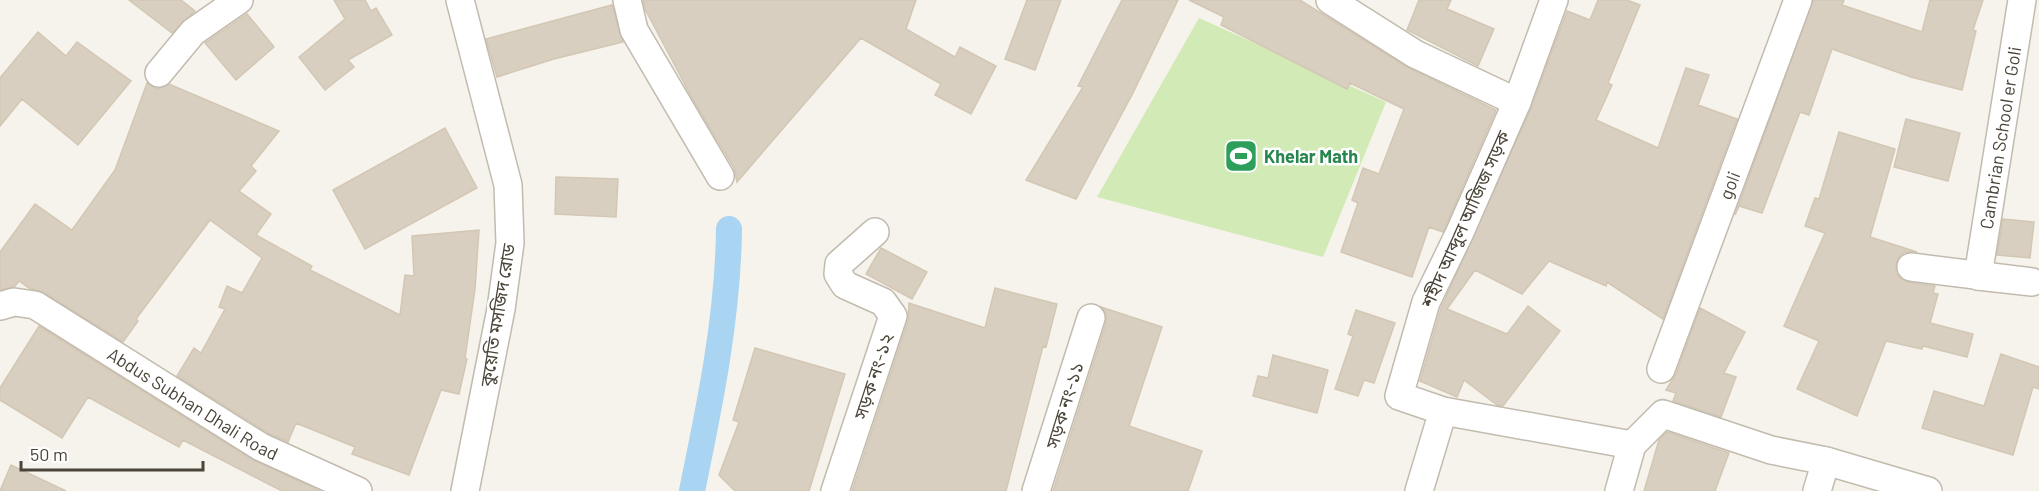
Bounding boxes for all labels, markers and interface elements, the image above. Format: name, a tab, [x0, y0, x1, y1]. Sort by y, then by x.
street label: Cambrian School er Goli	[1975, 45, 2025, 231]
street label: শহীদ আব্দুল আজিজ সড়ক	[1416, 127, 1514, 312]
sports icon: Khelar Math	[1223, 138, 1259, 174]
place label: Khelar Math	[1264, 145, 1358, 167]
street label: goli	[1714, 168, 1744, 202]
street label: কুয়েতি মসজিদ রোড	[475, 242, 520, 389]
street label: সড়ক নং-১২	[848, 330, 897, 423]
street label: Abdus Subhan Dhali Road	[104, 342, 282, 464]
street label: সড়ক নং-১১	[1040, 359, 1088, 452]
scale bar	[21, 434, 202, 472]
text: 50 m	[30, 443, 68, 465]

